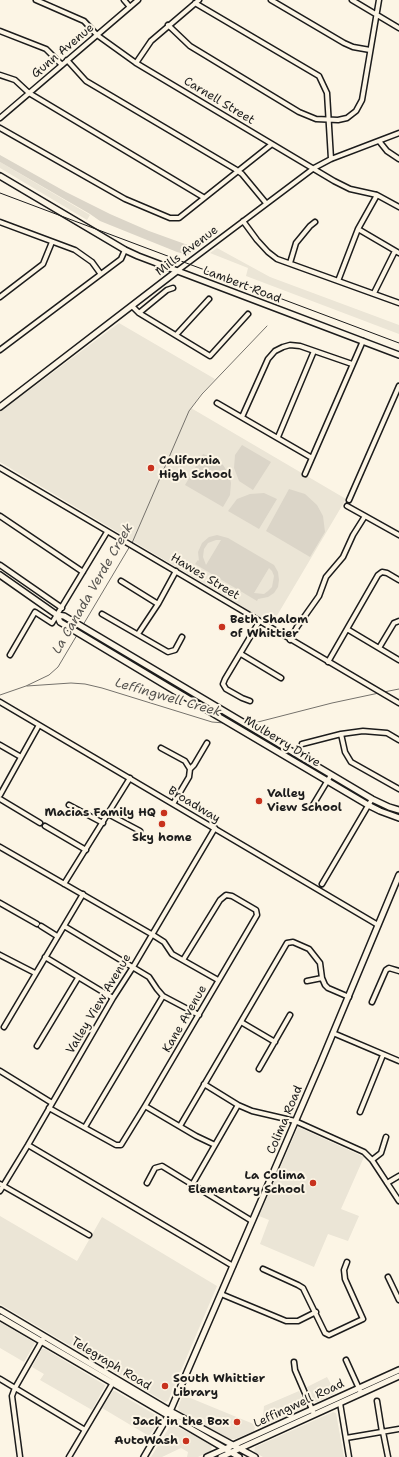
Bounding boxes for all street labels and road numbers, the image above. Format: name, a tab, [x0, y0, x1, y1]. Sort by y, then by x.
street label: Gunn Avenue	[29, 21, 97, 81]
street label: Carnell Street	[181, 74, 257, 128]
street label: Mills Avenue	[153, 223, 221, 279]
street label: Lambert Road	[201, 263, 283, 307]
street label: Hawes Street	[168, 551, 242, 603]
street label: Mulberry Drive	[241, 713, 323, 771]
street label: Broadway	[165, 784, 223, 826]
street label: Valley View Avenue	[63, 951, 135, 1057]
street label: Kane Avenue	[160, 983, 210, 1055]
street label: Colima Road	[264, 1084, 306, 1156]
street label: Telegraph Road	[68, 1334, 154, 1394]
street label: Leffingwell Road	[251, 1377, 347, 1431]

